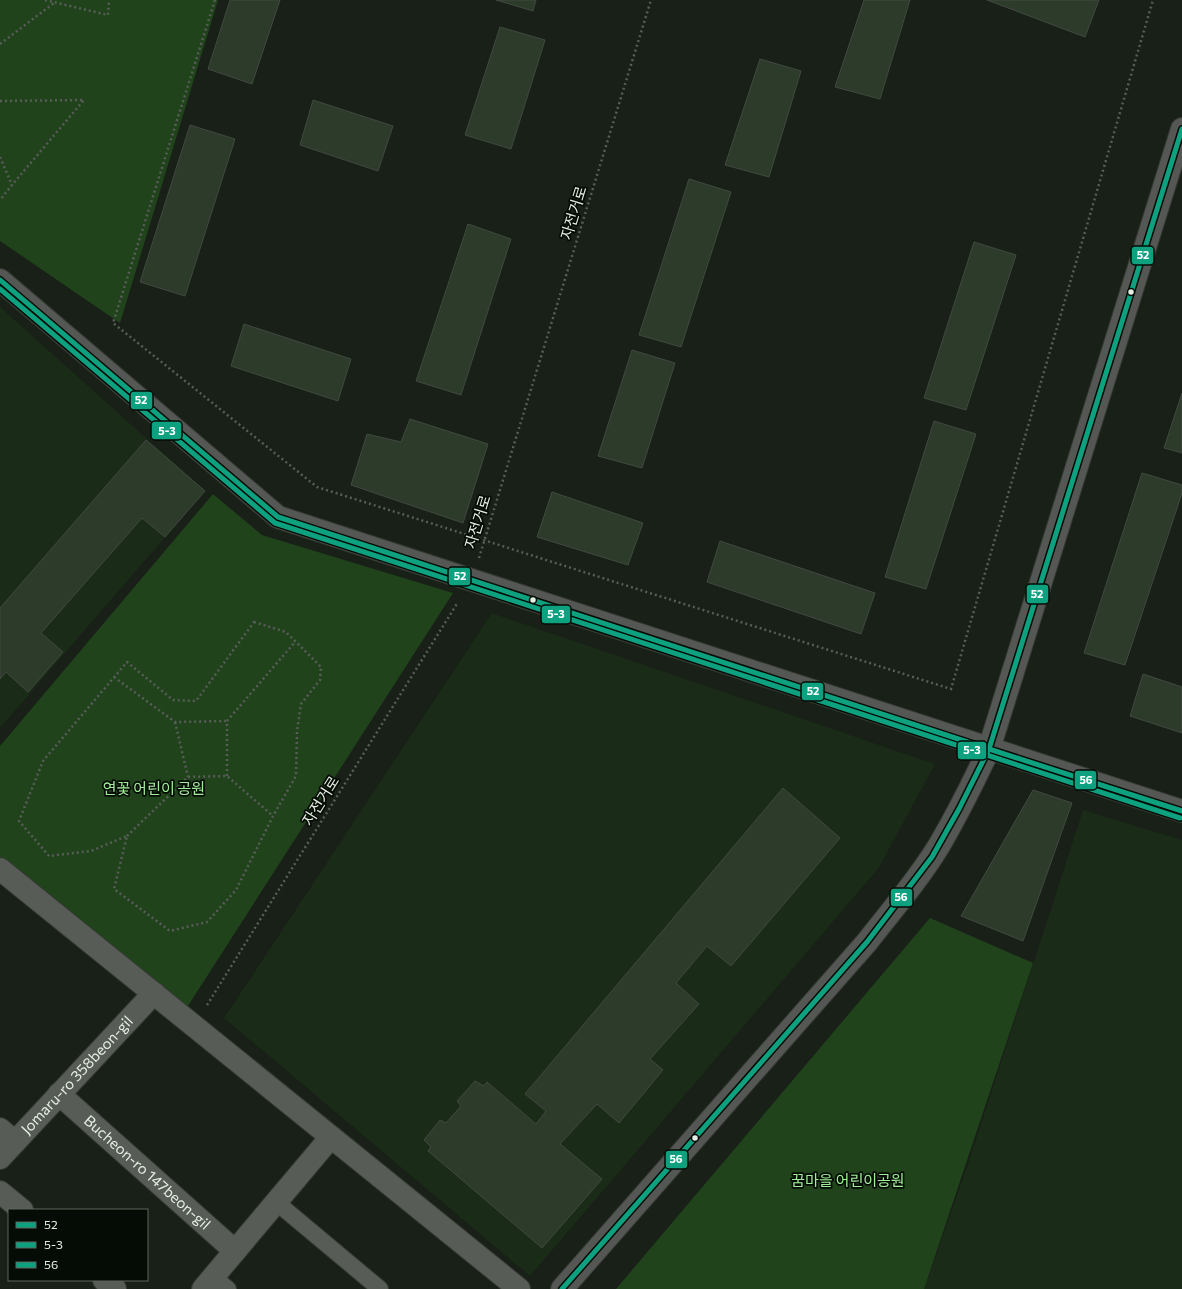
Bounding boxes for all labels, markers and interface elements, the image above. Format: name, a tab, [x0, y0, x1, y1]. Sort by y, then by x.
street label: 자전거로	[556, 184, 590, 242]
line badge: 52	[1131, 246, 1154, 265]
text: 52	[1137, 248, 1149, 261]
unlabelled marker	[1126, 287, 1136, 297]
line badge: 52	[130, 391, 153, 410]
text: 52	[135, 393, 147, 406]
line badge: 5-3	[151, 421, 182, 440]
text: 5-3	[158, 424, 176, 437]
street label: 자전거로	[460, 493, 494, 551]
line badge: 52	[448, 567, 471, 586]
text: 52	[454, 569, 466, 582]
line badge: 52	[1026, 584, 1049, 604]
text: 52	[1031, 587, 1043, 600]
unlabelled marker	[528, 595, 538, 605]
line badge: 5-3	[541, 605, 571, 624]
text: 5-3	[547, 607, 565, 620]
line badge: 52	[801, 682, 824, 701]
text: 52	[807, 684, 819, 697]
line badge: 5-3	[957, 741, 987, 760]
text: 5-3	[963, 743, 981, 756]
line badge: 56	[1074, 770, 1097, 790]
street label: 자전거로	[298, 772, 342, 829]
text: 56	[1079, 773, 1093, 786]
park label: 연꽃 어린이 공원	[103, 779, 205, 797]
line badge: 56	[890, 888, 913, 907]
text: 56	[894, 890, 908, 903]
street label: Jomaru-ro 358beon-gil	[17, 1012, 136, 1138]
street label: Bucheon-ro 147beon-gil	[81, 1111, 215, 1233]
unlabelled marker	[690, 1133, 700, 1143]
line badge: 56	[665, 1150, 688, 1169]
text: 56	[669, 1152, 683, 1165]
park label: 꿈마을 어린이공원	[791, 1171, 905, 1189]
legend	[8, 1209, 148, 1281]
text: 52	[44, 1217, 58, 1231]
text: 5-3	[44, 1237, 63, 1251]
text: 56	[44, 1257, 58, 1271]

